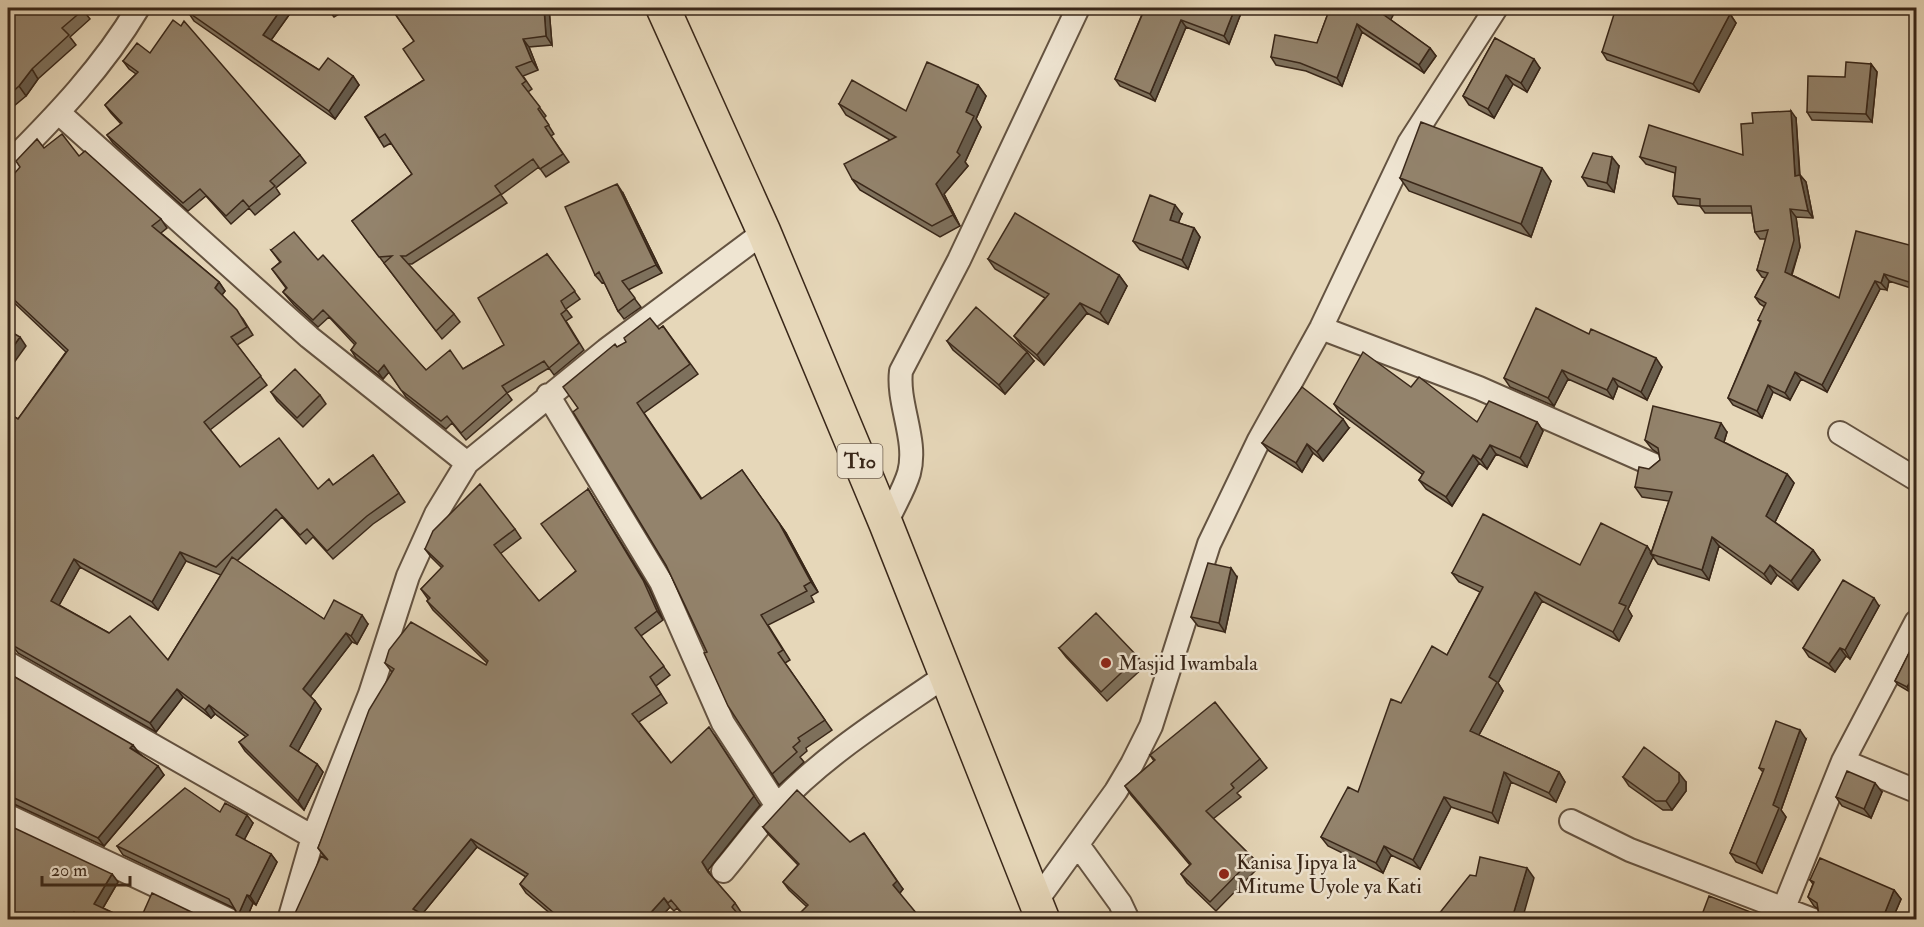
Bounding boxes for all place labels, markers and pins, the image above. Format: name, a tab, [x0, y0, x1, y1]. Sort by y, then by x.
place label: Masjid Iwambala	[1118, 650, 1258, 677]
marker: Masjid Iwambala	[1099, 656, 1113, 670]
place label: Kanisa Jipya la Mitume Uyole ya Kati	[1236, 849, 1422, 900]
marker: Kanisa Jipya la Mitume Uyole ya Kati	[1217, 867, 1231, 881]

